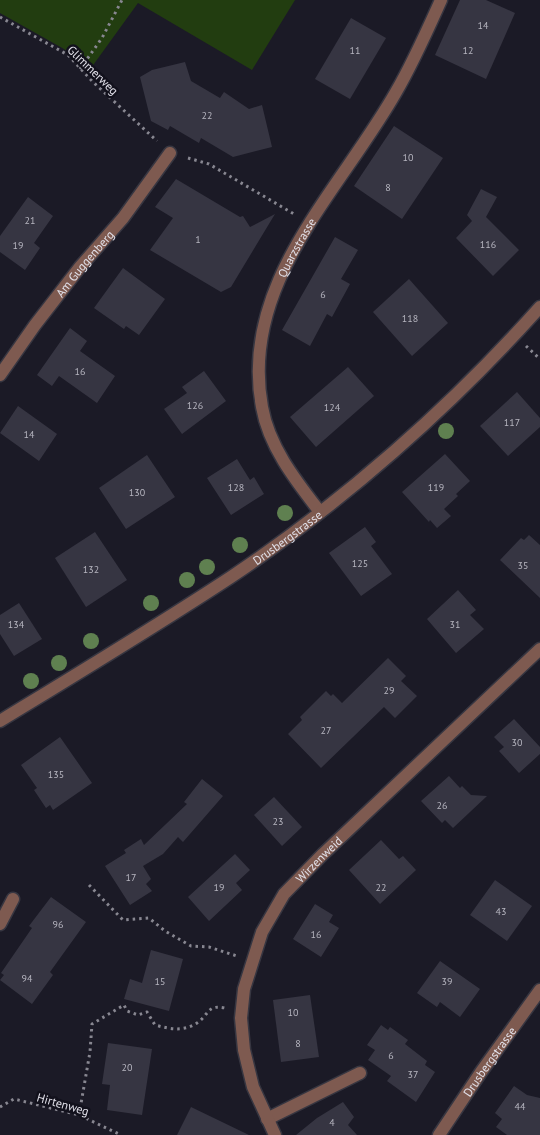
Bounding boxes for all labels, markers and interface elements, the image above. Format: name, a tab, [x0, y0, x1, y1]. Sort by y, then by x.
house number: 14	[478, 19, 489, 32]
street label: Glimmerweg	[64, 42, 122, 98]
house number: 11	[350, 44, 360, 57]
house number: 12	[463, 44, 473, 57]
house number: 22	[202, 109, 212, 122]
house number: 10	[403, 151, 414, 164]
house number: 8	[385, 181, 391, 194]
house number: 21	[25, 214, 35, 227]
street label: Quarzstrasse	[274, 215, 319, 280]
street label: Am Guggenberg	[52, 227, 117, 300]
house number: 1	[195, 233, 201, 246]
house number: 116	[480, 238, 496, 251]
house number: 19	[13, 239, 23, 252]
house number: 6	[320, 288, 326, 301]
house number: 118	[402, 312, 418, 325]
house number: 16	[75, 365, 85, 378]
house number: 126	[187, 399, 203, 412]
house number: 124	[324, 401, 341, 414]
house number: 117	[504, 416, 520, 429]
house number: 14	[24, 428, 35, 441]
house number: 128	[228, 481, 244, 494]
house number: 119	[428, 481, 444, 494]
house number: 130	[129, 486, 146, 499]
street label: Drusbergstrasse	[250, 507, 325, 568]
house number: 125	[352, 557, 368, 570]
house number: 35	[518, 559, 528, 572]
house number: 132	[83, 563, 99, 576]
house number: 134	[8, 618, 25, 631]
house number: 31	[450, 618, 460, 631]
house number: 29	[384, 684, 394, 697]
house number: 27	[321, 724, 331, 737]
house number: 30	[512, 736, 523, 749]
house number: 135	[48, 768, 64, 781]
house number: 26	[437, 799, 447, 812]
house number: 23	[273, 815, 283, 828]
street label: Wirzenweid	[292, 833, 345, 885]
house number: 17	[126, 871, 136, 884]
house number: 19	[214, 881, 224, 894]
house number: 22	[376, 881, 386, 894]
house number: 43	[496, 905, 506, 918]
house number: 96	[53, 918, 63, 931]
house number: 16	[311, 928, 321, 941]
house number: 94	[22, 972, 33, 985]
house number: 15	[155, 975, 165, 988]
house number: 39	[442, 975, 452, 988]
house number: 10	[288, 1006, 299, 1019]
street label: Drusbergstrasse	[459, 1024, 519, 1099]
house number: 8	[295, 1037, 301, 1050]
house number: 6	[388, 1049, 394, 1062]
house number: 20	[122, 1061, 133, 1074]
house number: 37	[408, 1068, 418, 1081]
street label: Hirtenweg	[35, 1089, 91, 1119]
house number: 44	[515, 1100, 526, 1113]
house number: 4	[329, 1116, 335, 1129]

